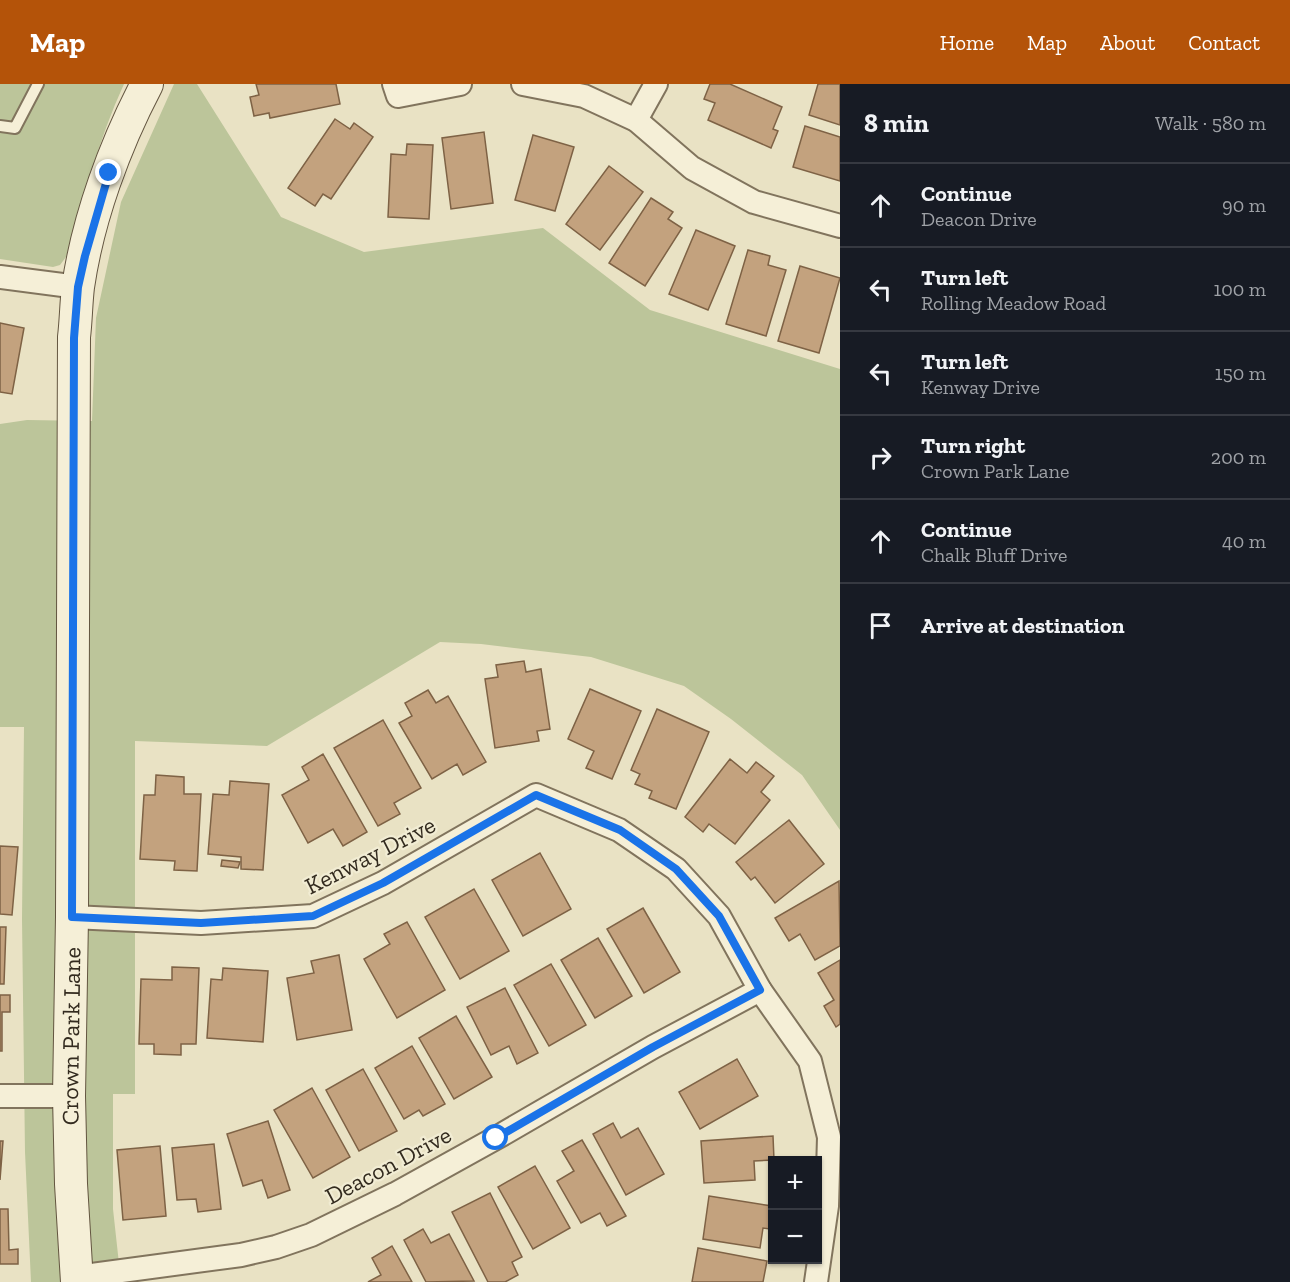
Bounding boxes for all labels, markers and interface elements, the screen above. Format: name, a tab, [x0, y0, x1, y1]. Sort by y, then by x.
text: Map	[30, 26, 85, 59]
text: Home	[940, 30, 994, 55]
text: Map	[1027, 30, 1067, 55]
text: About	[1100, 30, 1155, 55]
text: Contact	[1188, 30, 1260, 55]
text: 8 min	[864, 107, 929, 139]
text: Walk · 580 m	[1155, 111, 1266, 135]
route end	[95, 159, 121, 185]
text: Continue	[921, 180, 1012, 207]
icon: ahead	[864, 189, 897, 222]
text: 90 m	[1222, 193, 1266, 217]
text: Deacon Drive	[921, 207, 1037, 231]
text: Turn left	[921, 264, 1008, 291]
icon: left	[864, 273, 897, 306]
text: 100 m	[1213, 277, 1266, 301]
text: Rolling Meadow Road	[921, 291, 1106, 315]
text: Turn left	[921, 348, 1008, 375]
icon: left	[864, 357, 897, 390]
text: 150 m	[1215, 361, 1266, 385]
text: Kenway Drive	[921, 375, 1040, 399]
text: Turn right	[921, 432, 1025, 459]
icon: right	[864, 441, 897, 474]
text: 200 m	[1211, 445, 1266, 469]
text: Crown Park Lane	[921, 459, 1069, 483]
text: Continue	[921, 516, 1012, 543]
icon: ahead	[864, 525, 897, 558]
text: 40 m	[1222, 529, 1266, 553]
text: Chalk Bluff Drive	[921, 543, 1067, 567]
icon: arrive	[864, 609, 897, 642]
text: Arrive at destination	[921, 612, 1124, 639]
street label: Kenway Drive	[300, 810, 440, 900]
street label: Crown Park Lane	[54, 947, 86, 1126]
street label: Deacon Drive	[320, 1120, 456, 1210]
route start	[482, 1124, 508, 1150]
map controls	[768, 1156, 822, 1264]
button: +	[768, 1156, 822, 1210]
button: −	[768, 1210, 822, 1264]

